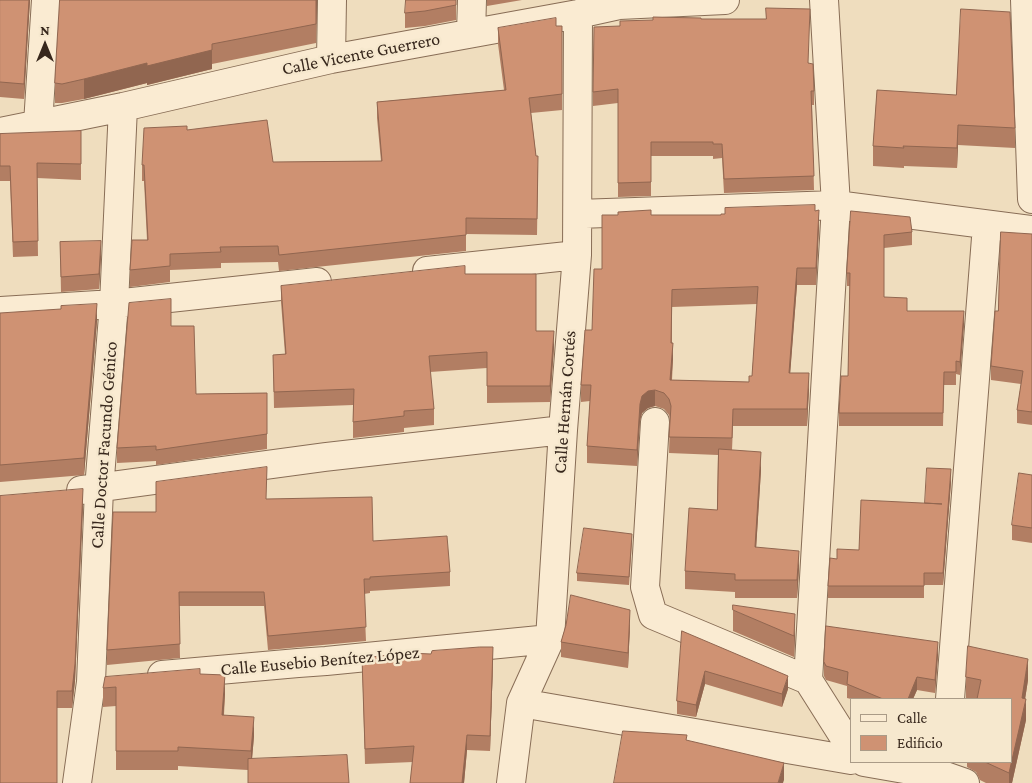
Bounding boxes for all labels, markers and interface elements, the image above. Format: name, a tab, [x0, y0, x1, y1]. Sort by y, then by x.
north arrow	[20, 20, 70, 70]
text: N	[40, 22, 50, 38]
street label: Calle Vicente Guerrero	[280, 28, 442, 80]
street label: Calle Hernán Cortés	[549, 330, 581, 474]
street label: Calle Doctor Facundo Génico	[86, 341, 122, 549]
street label: Calle Eusebio Benítez López	[220, 642, 420, 680]
legend	[850, 698, 1012, 763]
text: Calle	[897, 710, 927, 726]
text: Edificio	[897, 735, 943, 751]

